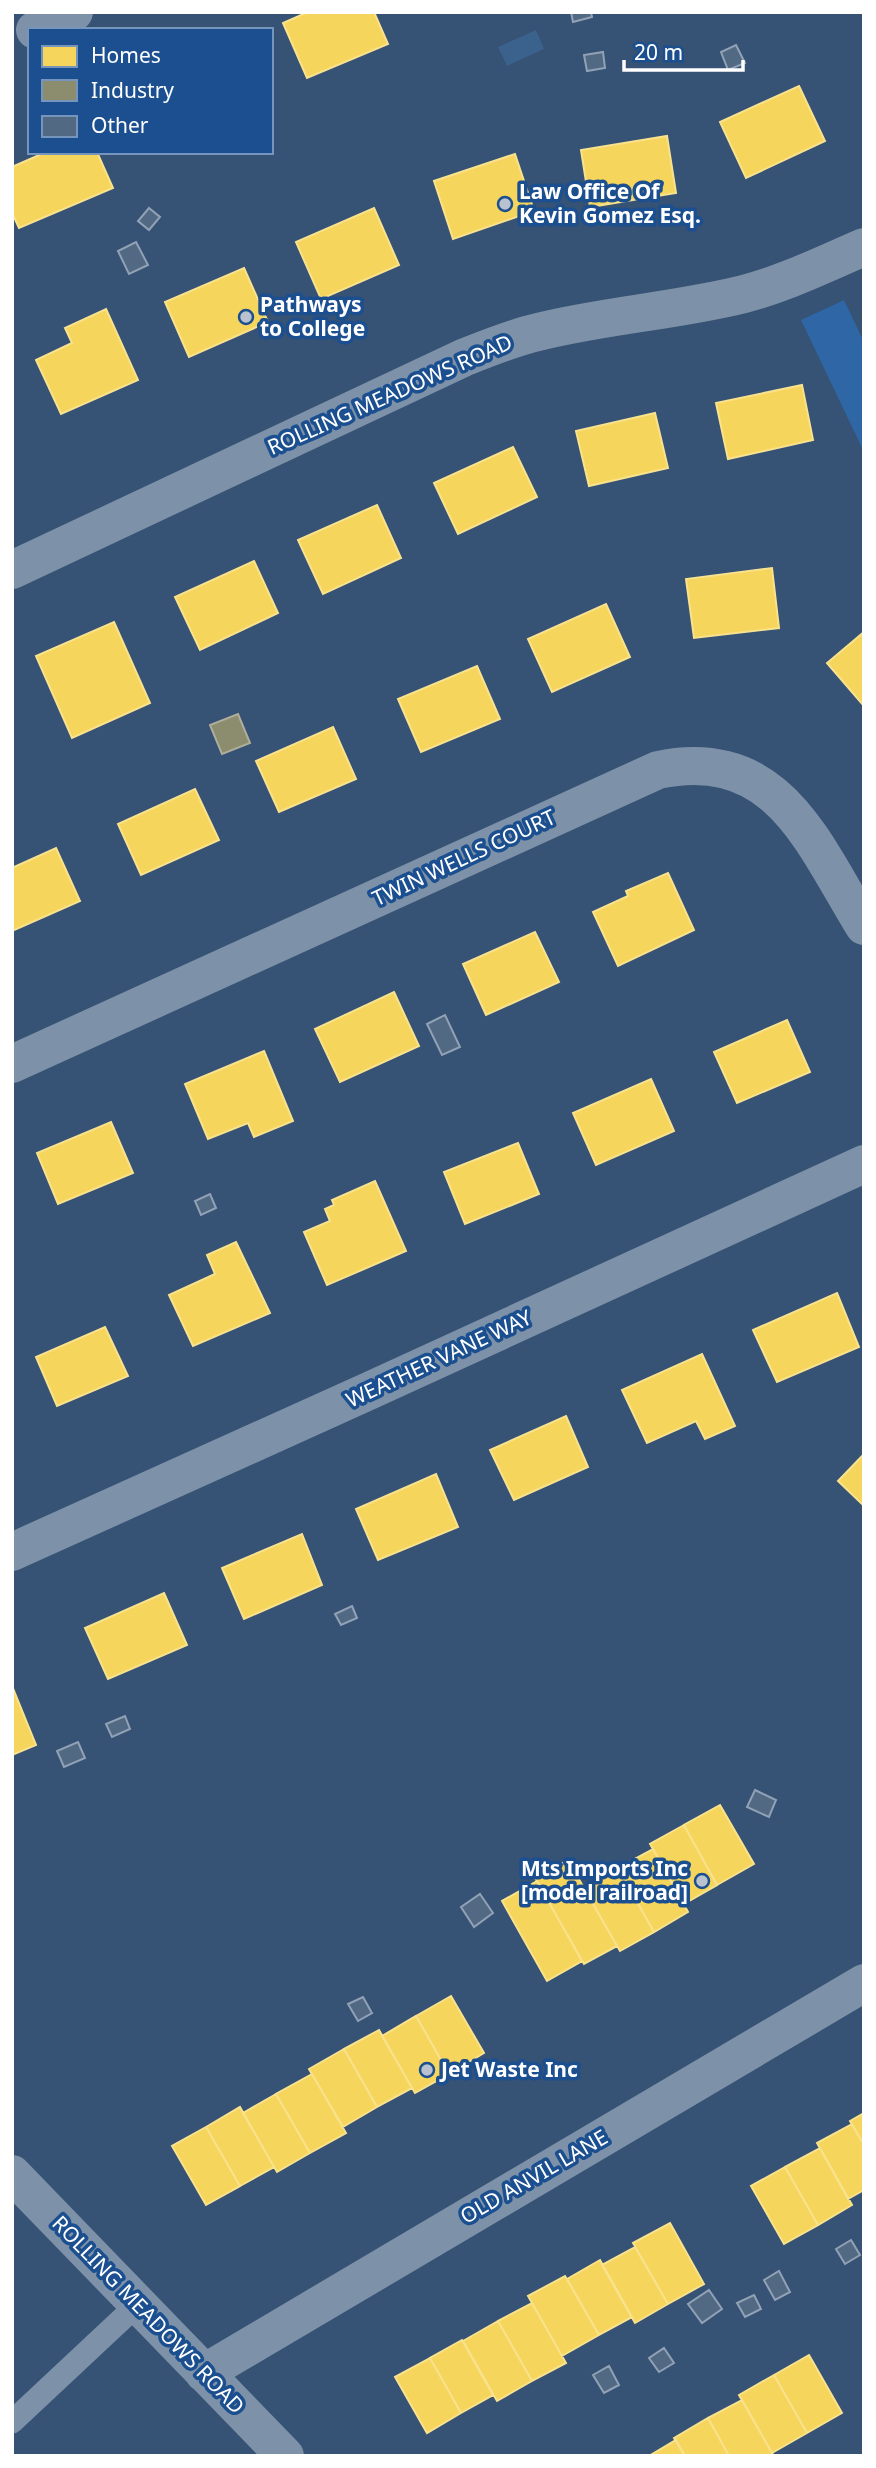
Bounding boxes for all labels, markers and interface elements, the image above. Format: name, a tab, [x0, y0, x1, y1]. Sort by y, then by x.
legend	[28, 28, 273, 154]
scale bar	[624, 28, 743, 72]
text: 20 m	[634, 38, 683, 66]
text: Homes	[91, 41, 161, 69]
text: Industry	[91, 76, 174, 104]
text: Other	[91, 111, 149, 139]
place label: Law Office Of Kevin Gomez Esq.	[519, 177, 701, 229]
marker: Law Office Of Kevin Gomez Esq.	[497, 196, 513, 212]
place label: Pathways to College	[260, 290, 365, 342]
marker: Pathways to College	[238, 309, 254, 325]
street label: ROLLING MEADOWS ROAD	[263, 327, 516, 461]
street label: TWIN WELLS COURT	[367, 802, 560, 912]
street label: WEATHER VANE WAY	[341, 1303, 536, 1413]
place label: Mts Imports Inc [model railroad]	[521, 1854, 688, 1906]
marker: Mts Imports Inc [model railroad]	[694, 1873, 710, 1889]
place label: Jet Waste Inc	[439, 2055, 578, 2083]
marker: Jet Waste Inc	[419, 2062, 435, 2078]
street label: OLD ANVIL LANE	[455, 2123, 612, 2230]
street label: ROLLING MEADOWS ROAD	[47, 2209, 251, 2419]

